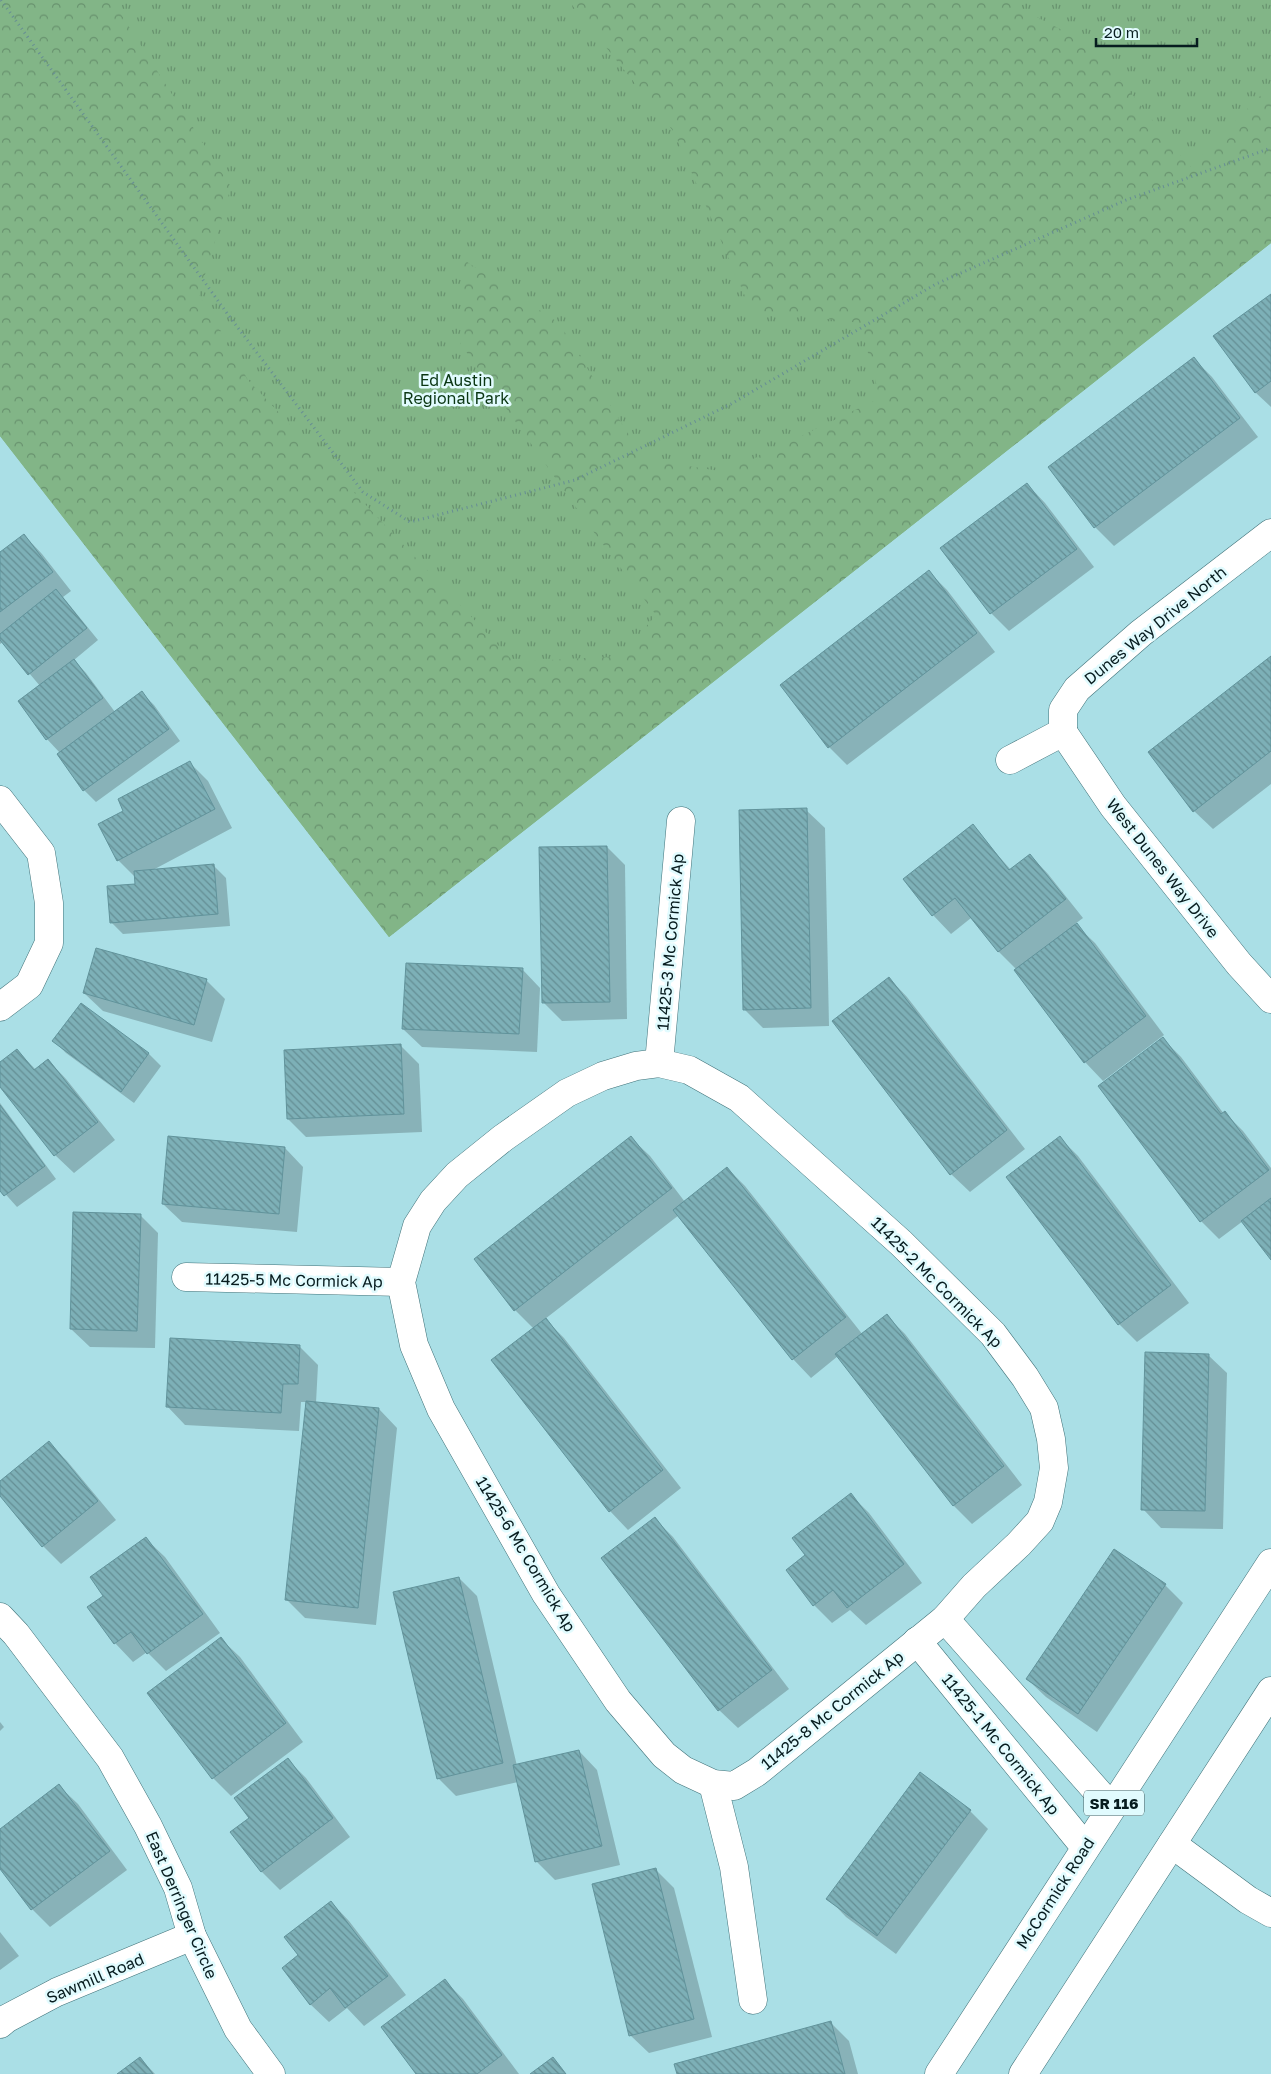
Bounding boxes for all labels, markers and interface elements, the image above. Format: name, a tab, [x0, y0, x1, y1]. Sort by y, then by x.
scale bar	[1096, 15, 1197, 47]
text: 20 m	[1104, 23, 1139, 41]
park label: Ed Austin Regional Park	[403, 370, 509, 408]
street label: Dunes Way Drive North	[1080, 562, 1230, 688]
street label: West Dunes Way Drive	[1102, 794, 1224, 942]
street label: 11425-3 Mc Cormick Ap	[652, 853, 688, 1031]
street label: 11425-2 Mc Cormick Ap	[867, 1212, 1007, 1352]
street label: 11425-5 Mc Cormick Ap	[205, 1268, 383, 1292]
street label: 11425-6 Mc Cormick Ap	[472, 1473, 580, 1635]
street label: 11425-8 Mc Cormick Ap	[757, 1646, 907, 1774]
street label: 11425-1 Mc Cormick Ap	[938, 1669, 1064, 1819]
road number: SR 116	[1084, 1790, 1144, 1816]
street label: East Derringer Circle	[142, 1828, 222, 1982]
street label: McCormick Road	[1012, 1834, 1098, 1952]
street label: Sawmill Road	[43, 1948, 147, 2008]

